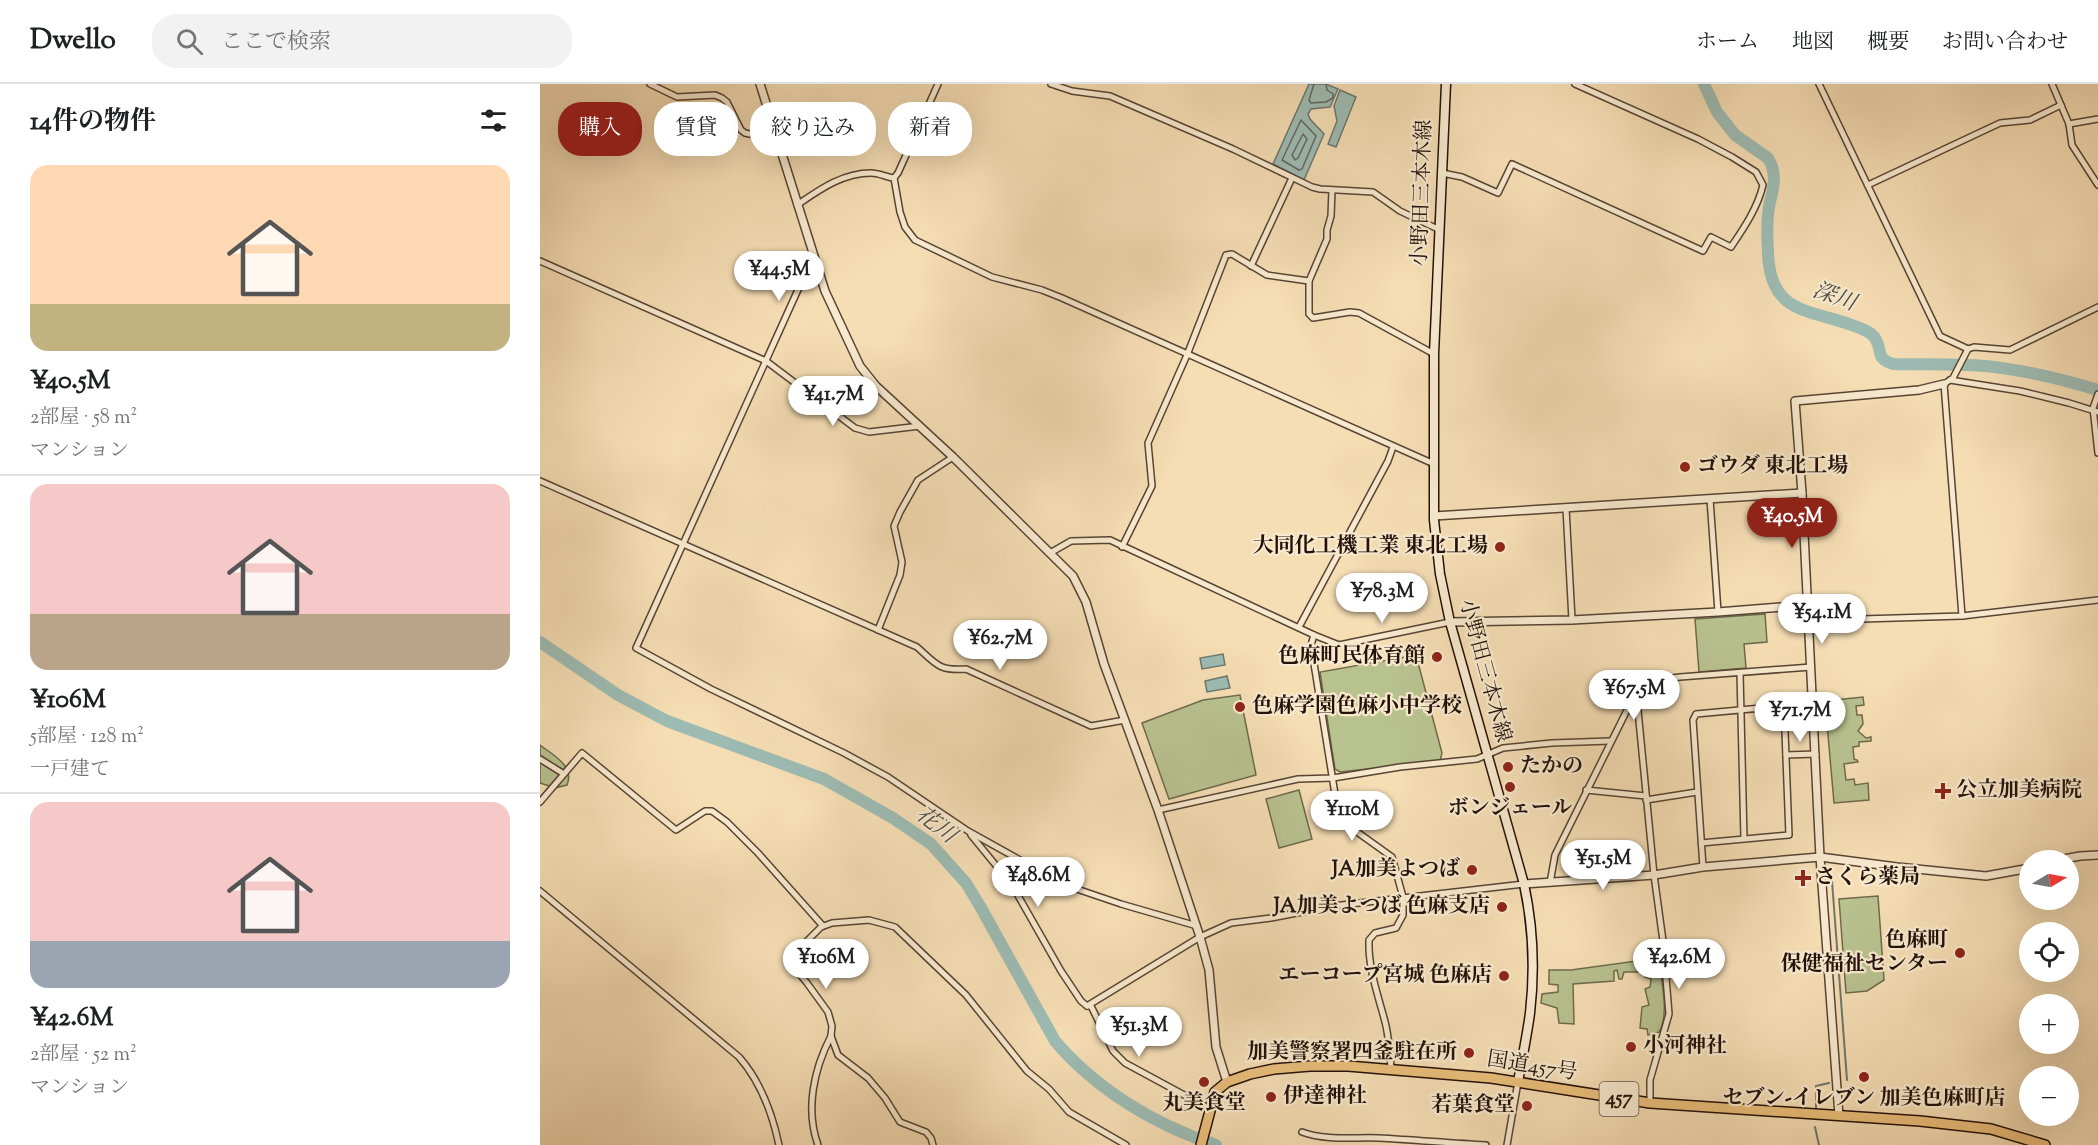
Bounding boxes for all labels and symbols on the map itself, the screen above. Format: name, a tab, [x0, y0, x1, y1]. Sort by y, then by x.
street label: 小野田三本木線	[1405, 119, 1441, 267]
pin: ¥44.5M	[730, 251, 828, 302]
water label: 深川	[1808, 275, 1862, 321]
pin: ¥41.7M	[784, 376, 882, 427]
place label: ゴウダ 東北工場	[1697, 452, 1848, 482]
marker: ゴウダ 東北工場	[1678, 460, 1692, 474]
pin: ¥40.5M	[1743, 498, 1841, 549]
place label: 大同化工機工業 東北工場	[1253, 532, 1488, 562]
marker: 大同化工機工業 東北工場	[1493, 540, 1507, 554]
pin: ¥78.3M	[1333, 573, 1431, 624]
pin: ¥54.1M	[1773, 594, 1871, 645]
street label: 小野田三本木線	[1450, 596, 1518, 746]
pin: ¥62.7M	[951, 620, 1049, 671]
place label: 色麻町民体育館	[1278, 642, 1425, 672]
marker: 色麻町民体育館	[1430, 650, 1444, 664]
pin: ¥67.5M	[1585, 670, 1683, 721]
place label: 色麻学園色麻小中学校	[1252, 692, 1462, 722]
pin: ¥71.7M	[1751, 692, 1849, 743]
marker: 色麻学園色麻小中学校	[1233, 700, 1247, 714]
place label: たかの	[1520, 752, 1583, 782]
marker: たかの	[1501, 760, 1515, 774]
place label: 公立加美病院	[1956, 776, 2082, 806]
marker: ボンジェール	[1503, 780, 1517, 794]
marker: 公立加美病院	[1934, 782, 1952, 800]
pin: ¥110M	[1310, 791, 1394, 842]
place label: ボンジェール	[1448, 794, 1572, 824]
water label: 花川	[908, 800, 964, 853]
pin: ¥51.5M	[1554, 840, 1652, 891]
north arrow	[2019, 850, 2079, 910]
place label: JA加美よつば	[1330, 855, 1460, 885]
pin: ¥48.6M	[989, 857, 1087, 908]
marker: JA加美よつば	[1465, 863, 1479, 877]
place label: さくら薬局	[1815, 863, 1920, 893]
marker: さくら薬局	[1796, 871, 1810, 885]
place label: JA加美よつば 色麻支店	[1271, 892, 1490, 922]
marker: JA加美よつば 色麻支店	[1495, 900, 1509, 914]
place label: 色麻町 保健福祉センター	[1781, 926, 1948, 980]
pin: ¥106M	[784, 939, 868, 990]
pin: ¥42.6M	[1630, 939, 1728, 990]
marker: 色麻町 保健福祉センター	[1953, 946, 1967, 960]
place label: エーコープ宮城 色麻店	[1279, 961, 1492, 991]
marker: エーコープ宮城 色麻店	[1497, 969, 1511, 983]
pin: ¥51.3M	[1090, 1007, 1188, 1058]
place label: 小河神社	[1643, 1032, 1727, 1062]
place label: 加美警察署四釜駐在所	[1247, 1038, 1457, 1068]
marker: 小河神社	[1624, 1040, 1638, 1054]
street label: 国道457号	[1485, 1045, 1579, 1089]
marker: 加美警察署四釜駐在所	[1462, 1046, 1476, 1060]
marker: セブン-イレブン 加美色麻町店	[1857, 1070, 1871, 1084]
marker: 丸美食堂	[1197, 1075, 1211, 1089]
place label: 伊達神社	[1283, 1082, 1367, 1112]
road number: 457	[1600, 1082, 1638, 1116]
place label: セブン-イレブン 加美色麻町店	[1723, 1084, 2005, 1114]
place label: 丸美食堂	[1162, 1089, 1246, 1119]
marker: 伊達神社	[1264, 1090, 1278, 1104]
place label: 若葉食堂	[1431, 1091, 1515, 1121]
marker: 若葉食堂	[1520, 1099, 1534, 1113]

